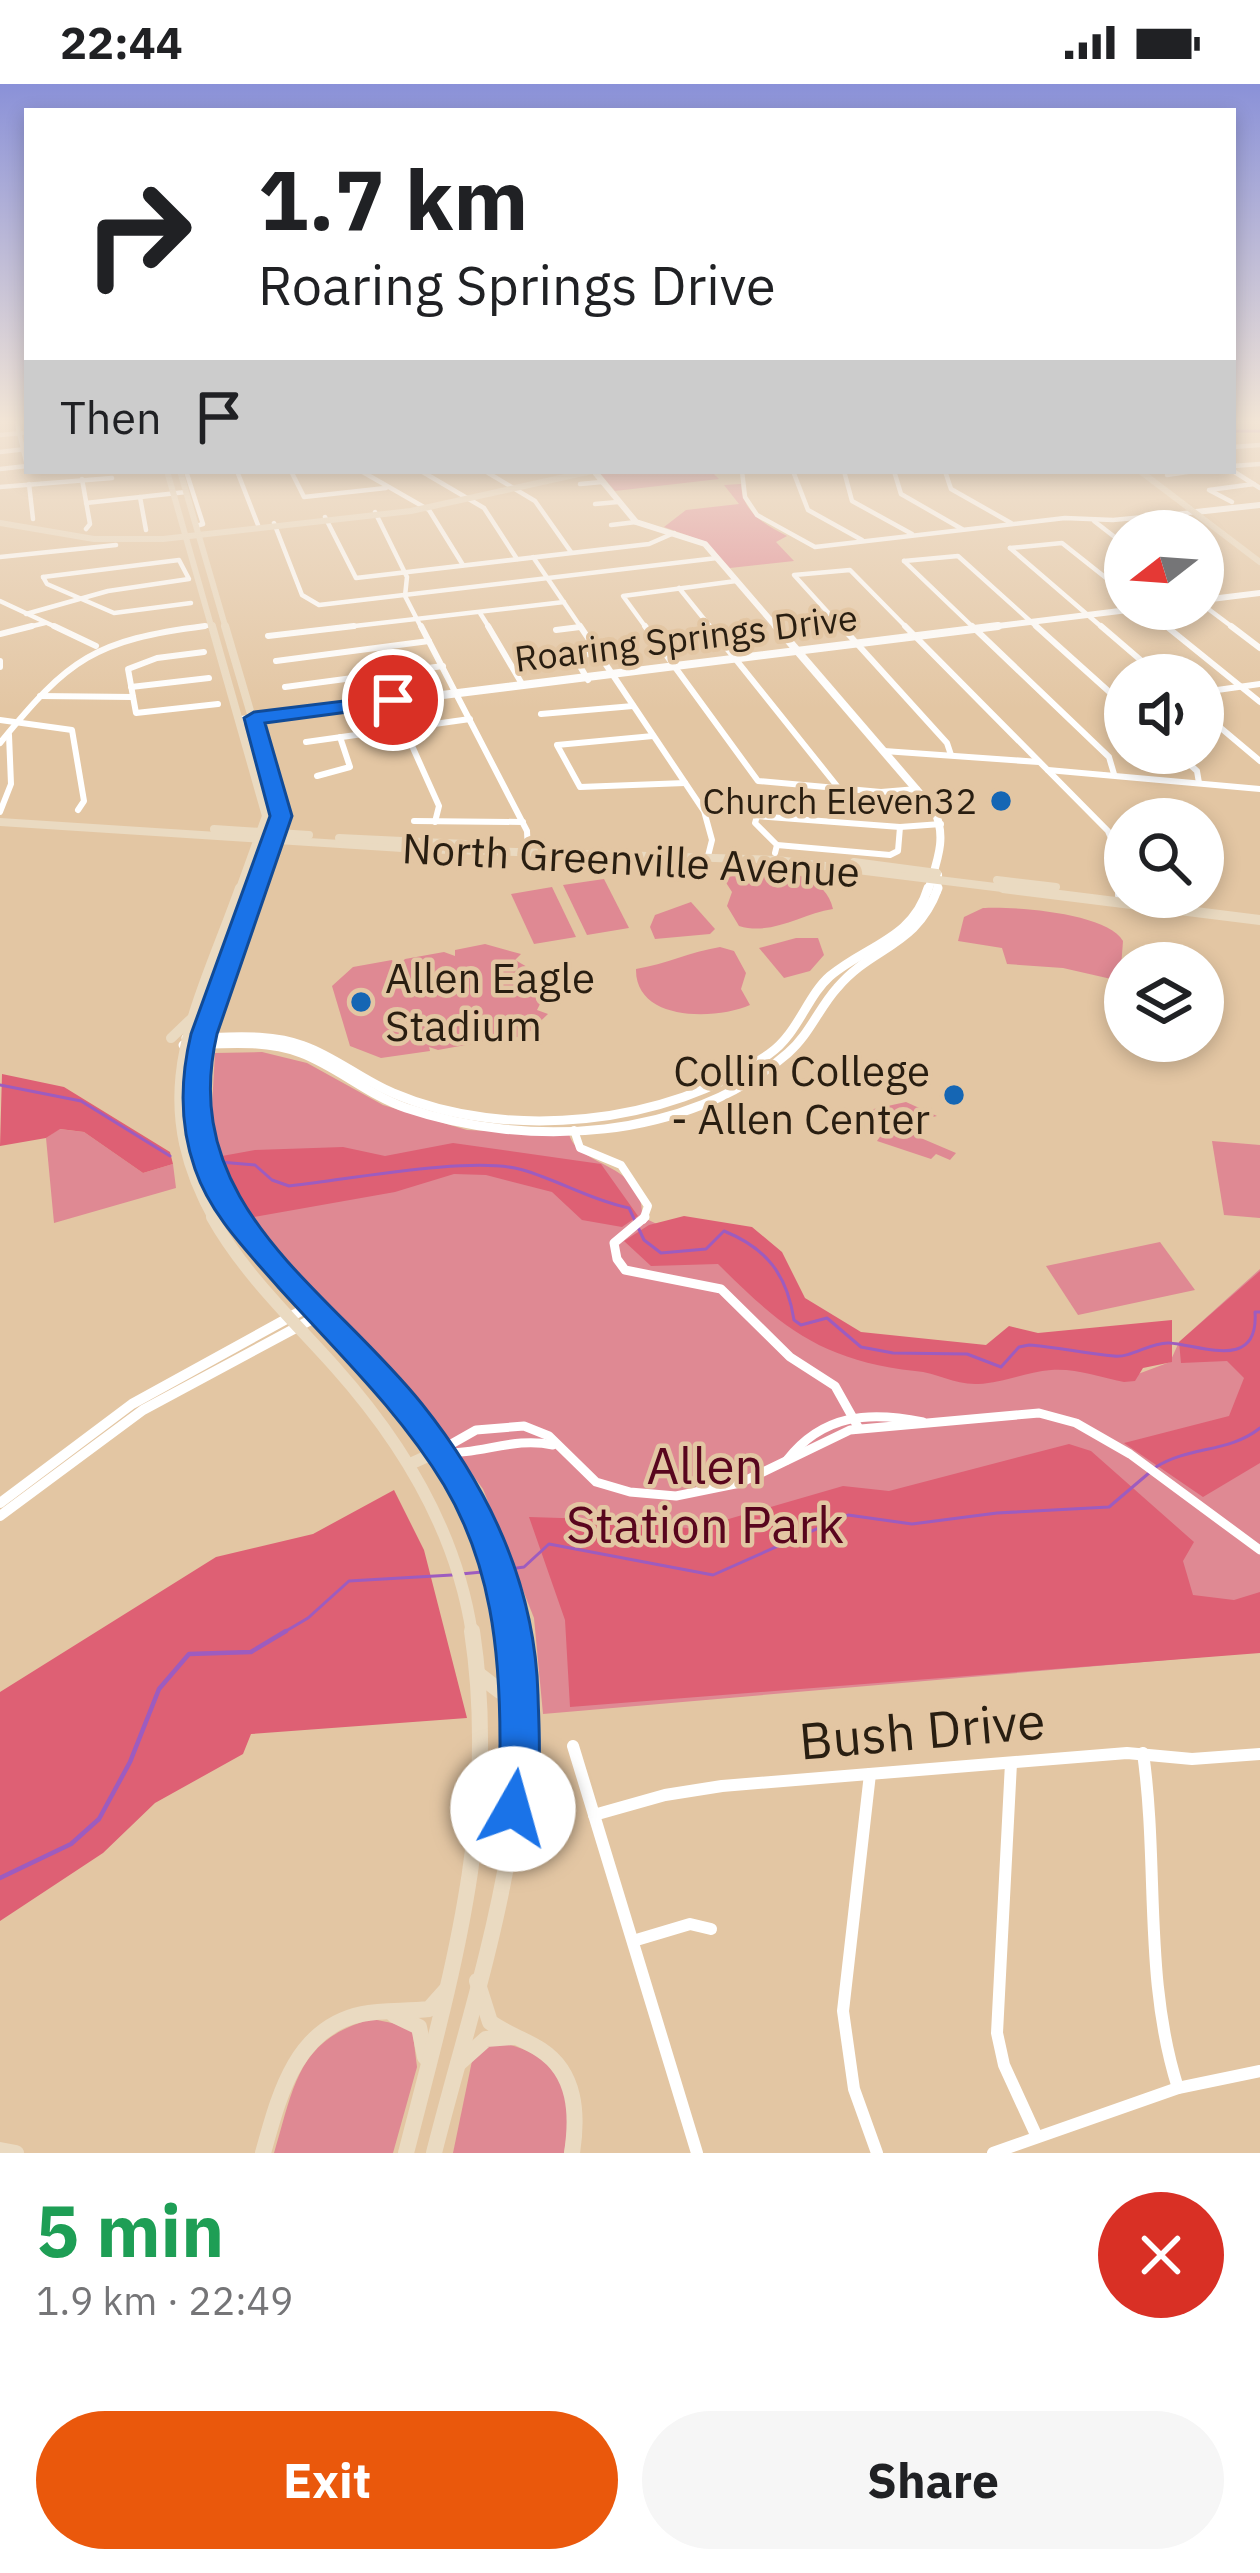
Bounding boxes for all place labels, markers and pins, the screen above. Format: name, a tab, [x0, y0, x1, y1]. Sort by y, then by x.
pin	[342, 649, 444, 751]
place label: Church Eleven32	[703, 777, 977, 824]
marker: Church Eleven32	[988, 788, 1014, 814]
place label: Allen Eagle Stadium	[385, 950, 595, 1053]
marker: Allen Eagle Stadium	[348, 989, 374, 1015]
place label: Collin College - Allen Center	[671, 1043, 930, 1146]
marker: Collin College - Allen Center	[941, 1082, 967, 1108]

